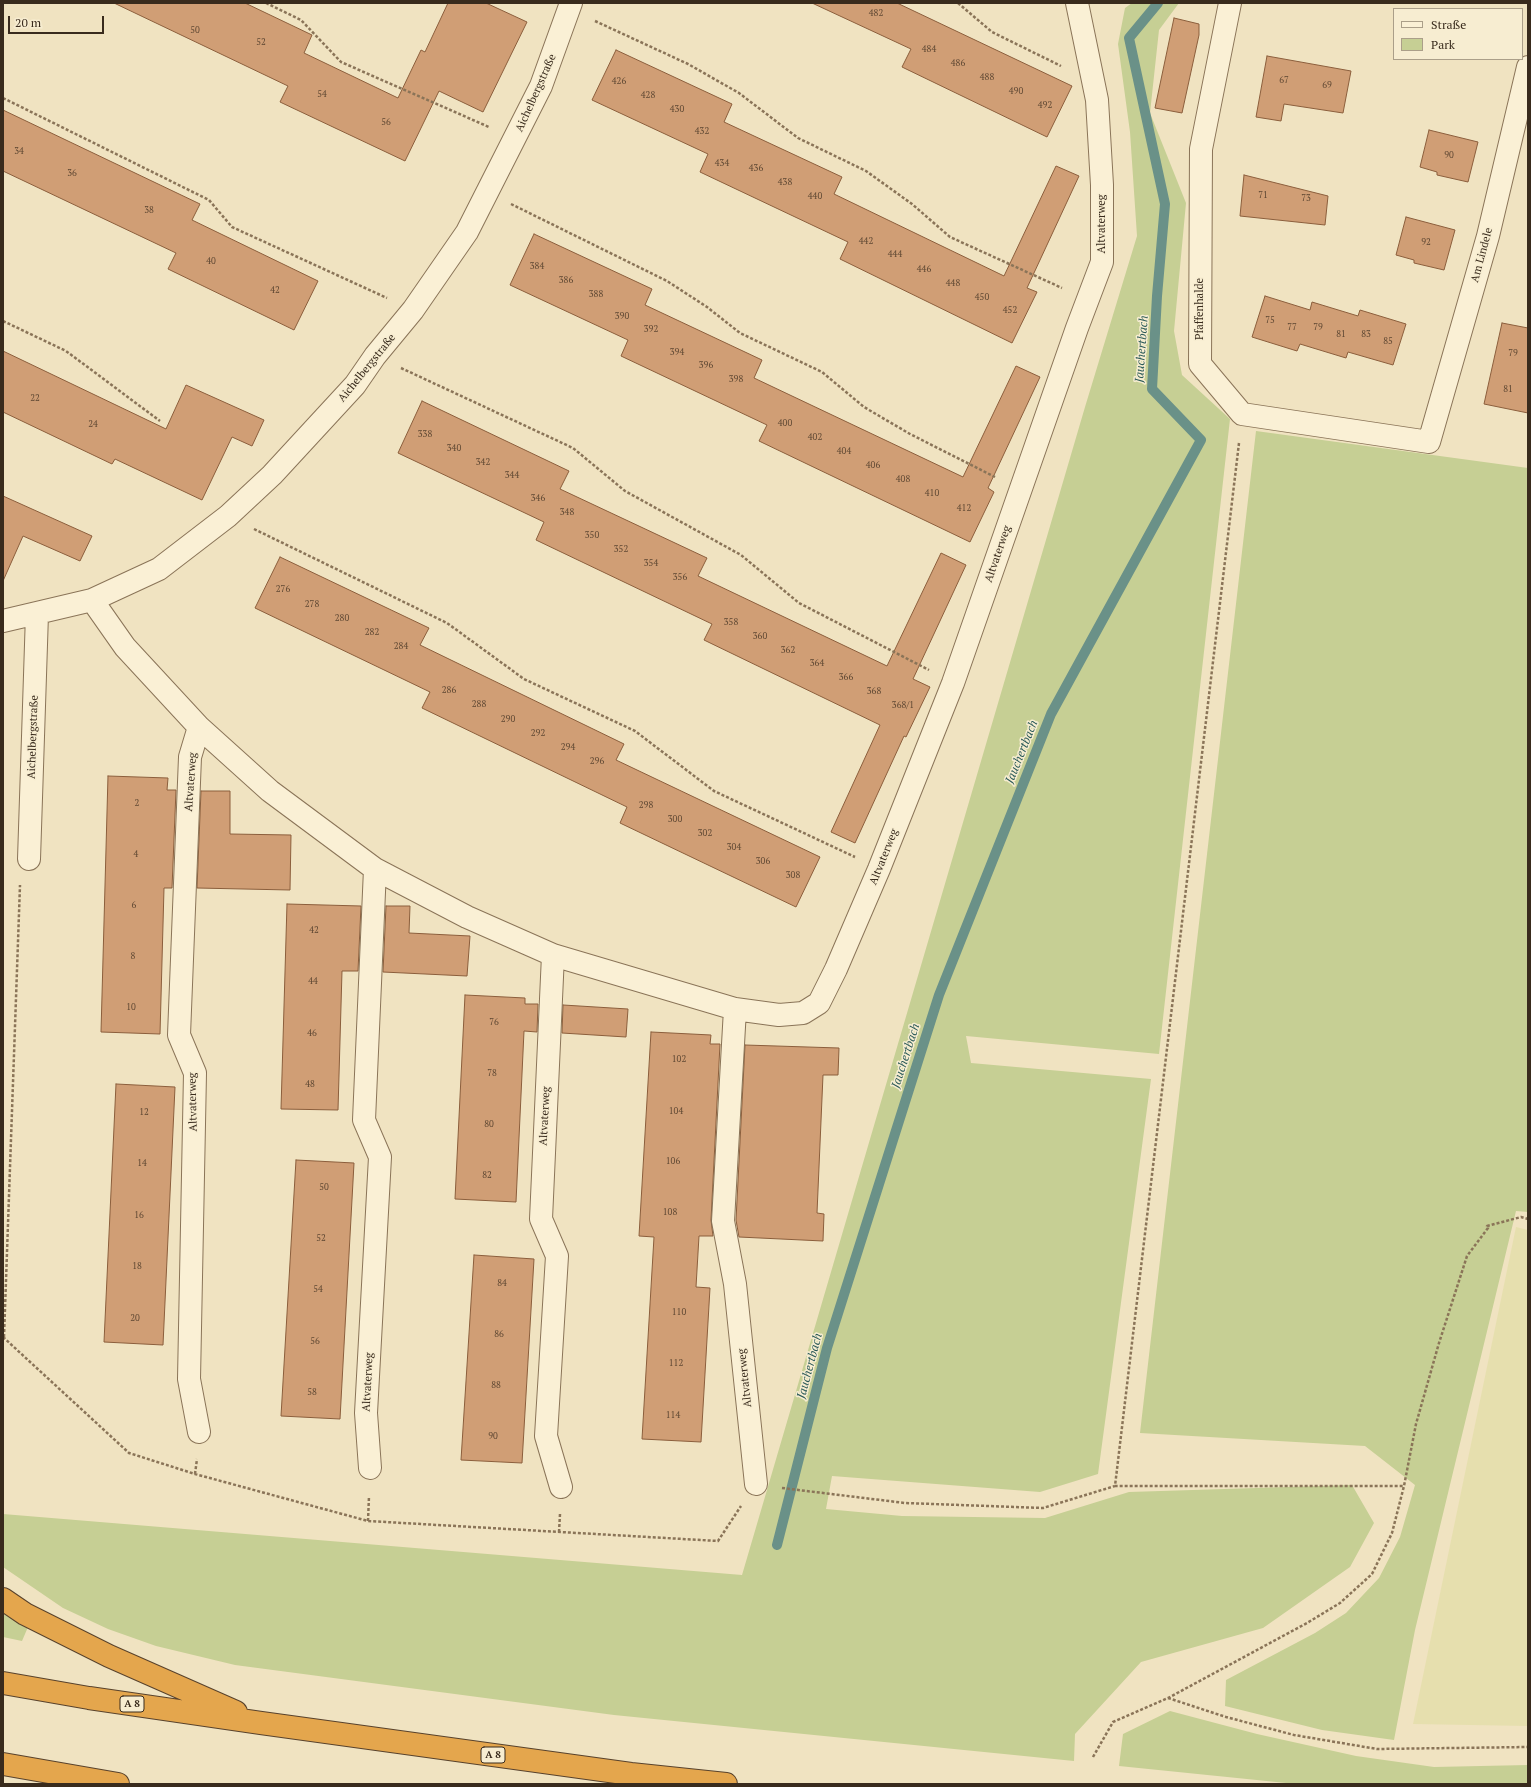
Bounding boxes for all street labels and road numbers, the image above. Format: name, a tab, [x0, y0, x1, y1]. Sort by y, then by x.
street label: Aichelbergstraße	[513, 52, 559, 134]
street label: Altvaterweg	[1095, 194, 1109, 254]
street label: Am Lindele	[1468, 226, 1496, 284]
street label: Pfaffenhalde	[1193, 278, 1207, 340]
street label: Aichelbergstraße	[335, 331, 399, 405]
street label: Altvaterweg	[982, 524, 1014, 584]
street label: Aichelbergstraße	[25, 695, 41, 779]
street label: Altvaterweg	[182, 752, 200, 812]
street label: Altvaterweg	[867, 827, 901, 887]
street label: Altvaterweg	[186, 1072, 200, 1132]
street label: Altvaterweg	[537, 1086, 553, 1146]
street label: Altvaterweg	[735, 1348, 755, 1408]
street label: Altvaterweg	[360, 1352, 376, 1412]
road number: A 8	[120, 1696, 144, 1712]
road number: A 8	[481, 1747, 505, 1763]

